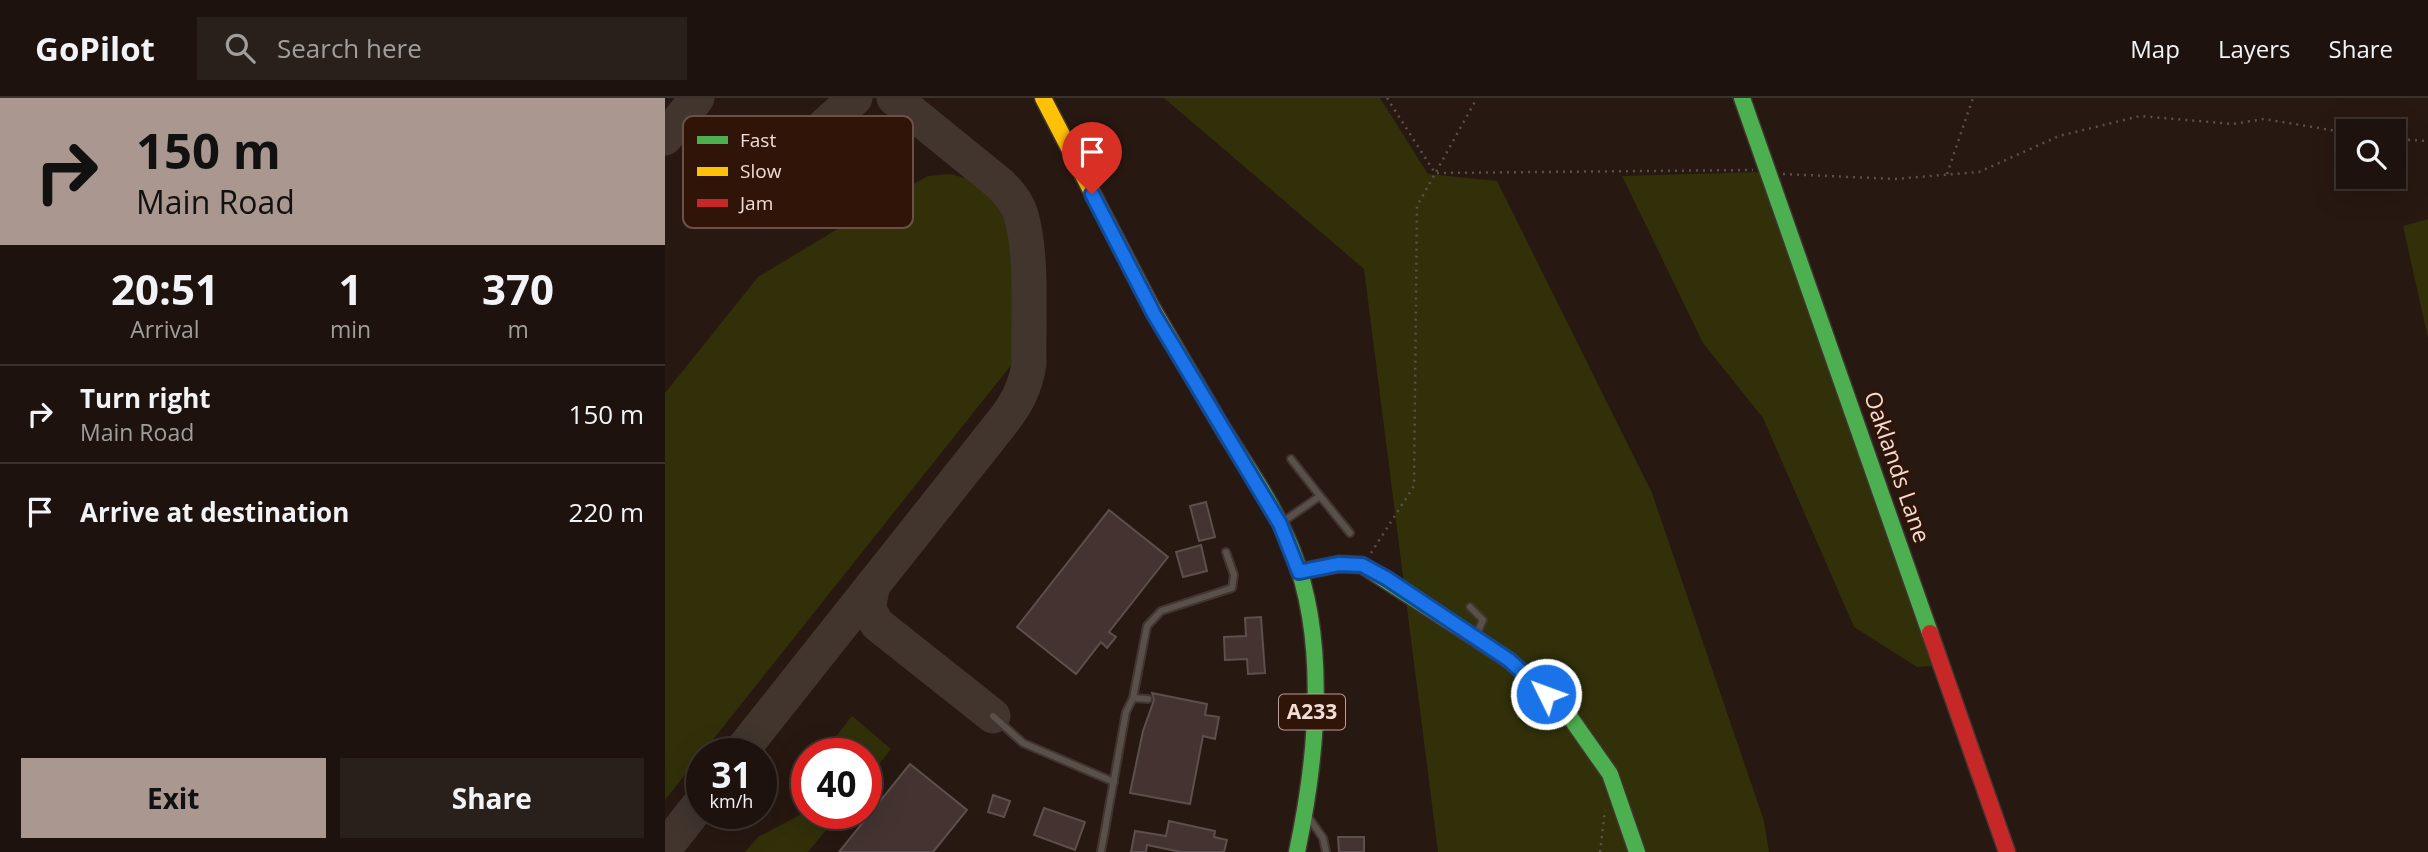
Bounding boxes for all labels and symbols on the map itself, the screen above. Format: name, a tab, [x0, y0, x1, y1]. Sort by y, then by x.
legend	[683, 116, 913, 228]
pin	[1062, 122, 1122, 194]
text: Fast	[740, 127, 776, 153]
text: Slow	[740, 158, 782, 184]
text: Jam	[738, 190, 773, 216]
street label: Oaklands Lane	[1857, 387, 1939, 547]
position arrow	[1509, 657, 1583, 731]
road number: A233	[1279, 694, 1345, 730]
speed limit sign: 40	[791, 738, 882, 829]

